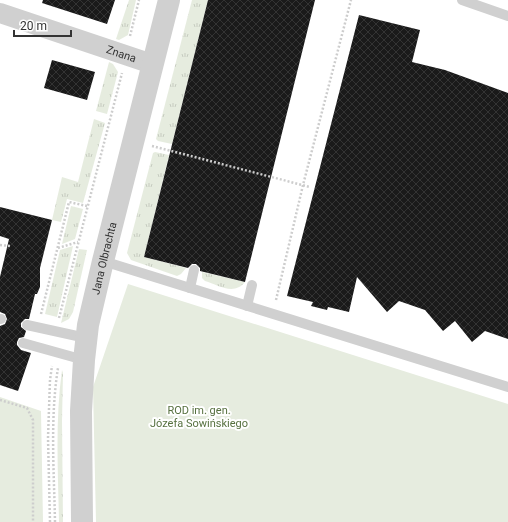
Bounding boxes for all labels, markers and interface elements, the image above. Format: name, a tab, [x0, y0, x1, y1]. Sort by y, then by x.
scale bar	[14, 12, 71, 38]
text: 20 m	[20, 19, 47, 33]
street label: Znana	[105, 43, 138, 65]
street label: Jana Olbrachta	[89, 221, 119, 296]
park label: ROD im. gen. Józefa Sowińskiego	[150, 404, 248, 430]

